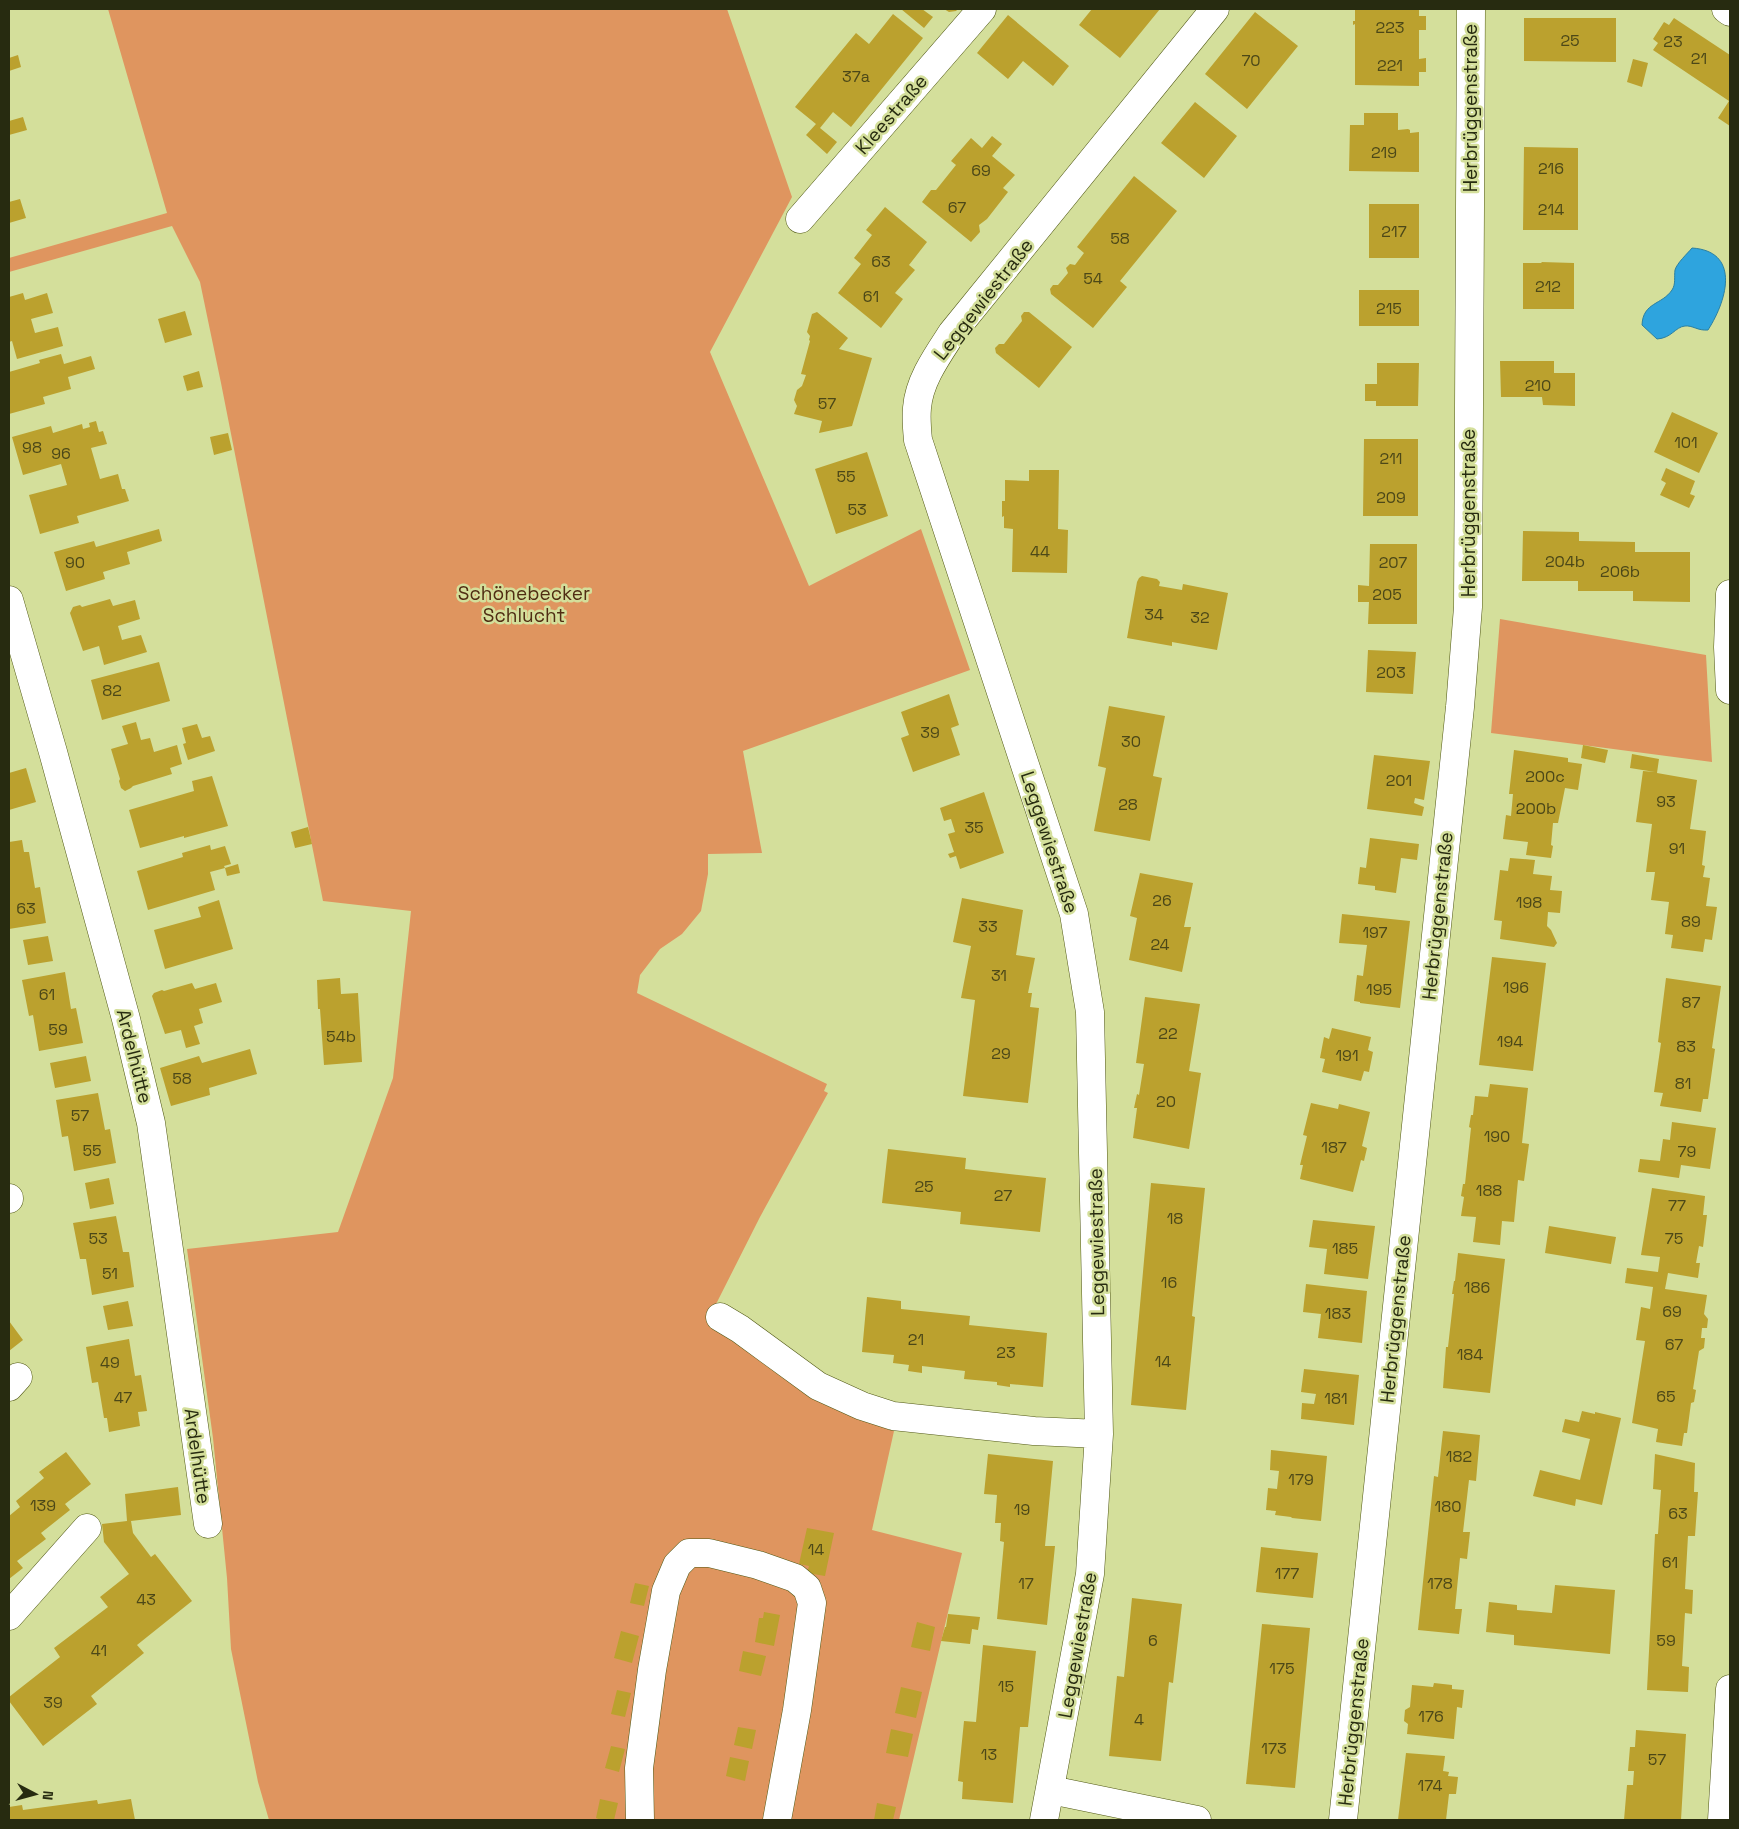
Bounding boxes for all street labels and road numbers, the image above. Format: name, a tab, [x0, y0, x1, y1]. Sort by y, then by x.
street label: Herbrüggenstraße	[1458, 24, 1483, 192]
street label: Kleestraße	[850, 69, 933, 160]
street label: Leggewiestraße	[928, 233, 1039, 365]
street label: Herbrüggenstraße	[1456, 429, 1481, 597]
street label: Leggewiestraße	[1015, 768, 1084, 916]
street label: Herbrüggenstraße	[1416, 831, 1459, 1001]
street label: Ardelhütte	[111, 1006, 158, 1106]
street label: Leggewiestraße	[1083, 1168, 1110, 1316]
street label: Herbrüggenstraße	[1374, 1234, 1417, 1404]
street label: Ardelhütte	[178, 1407, 217, 1505]
street label: Leggewiestraße	[1052, 1570, 1103, 1720]
street label: Herbrüggenstraße	[1332, 1637, 1375, 1807]

